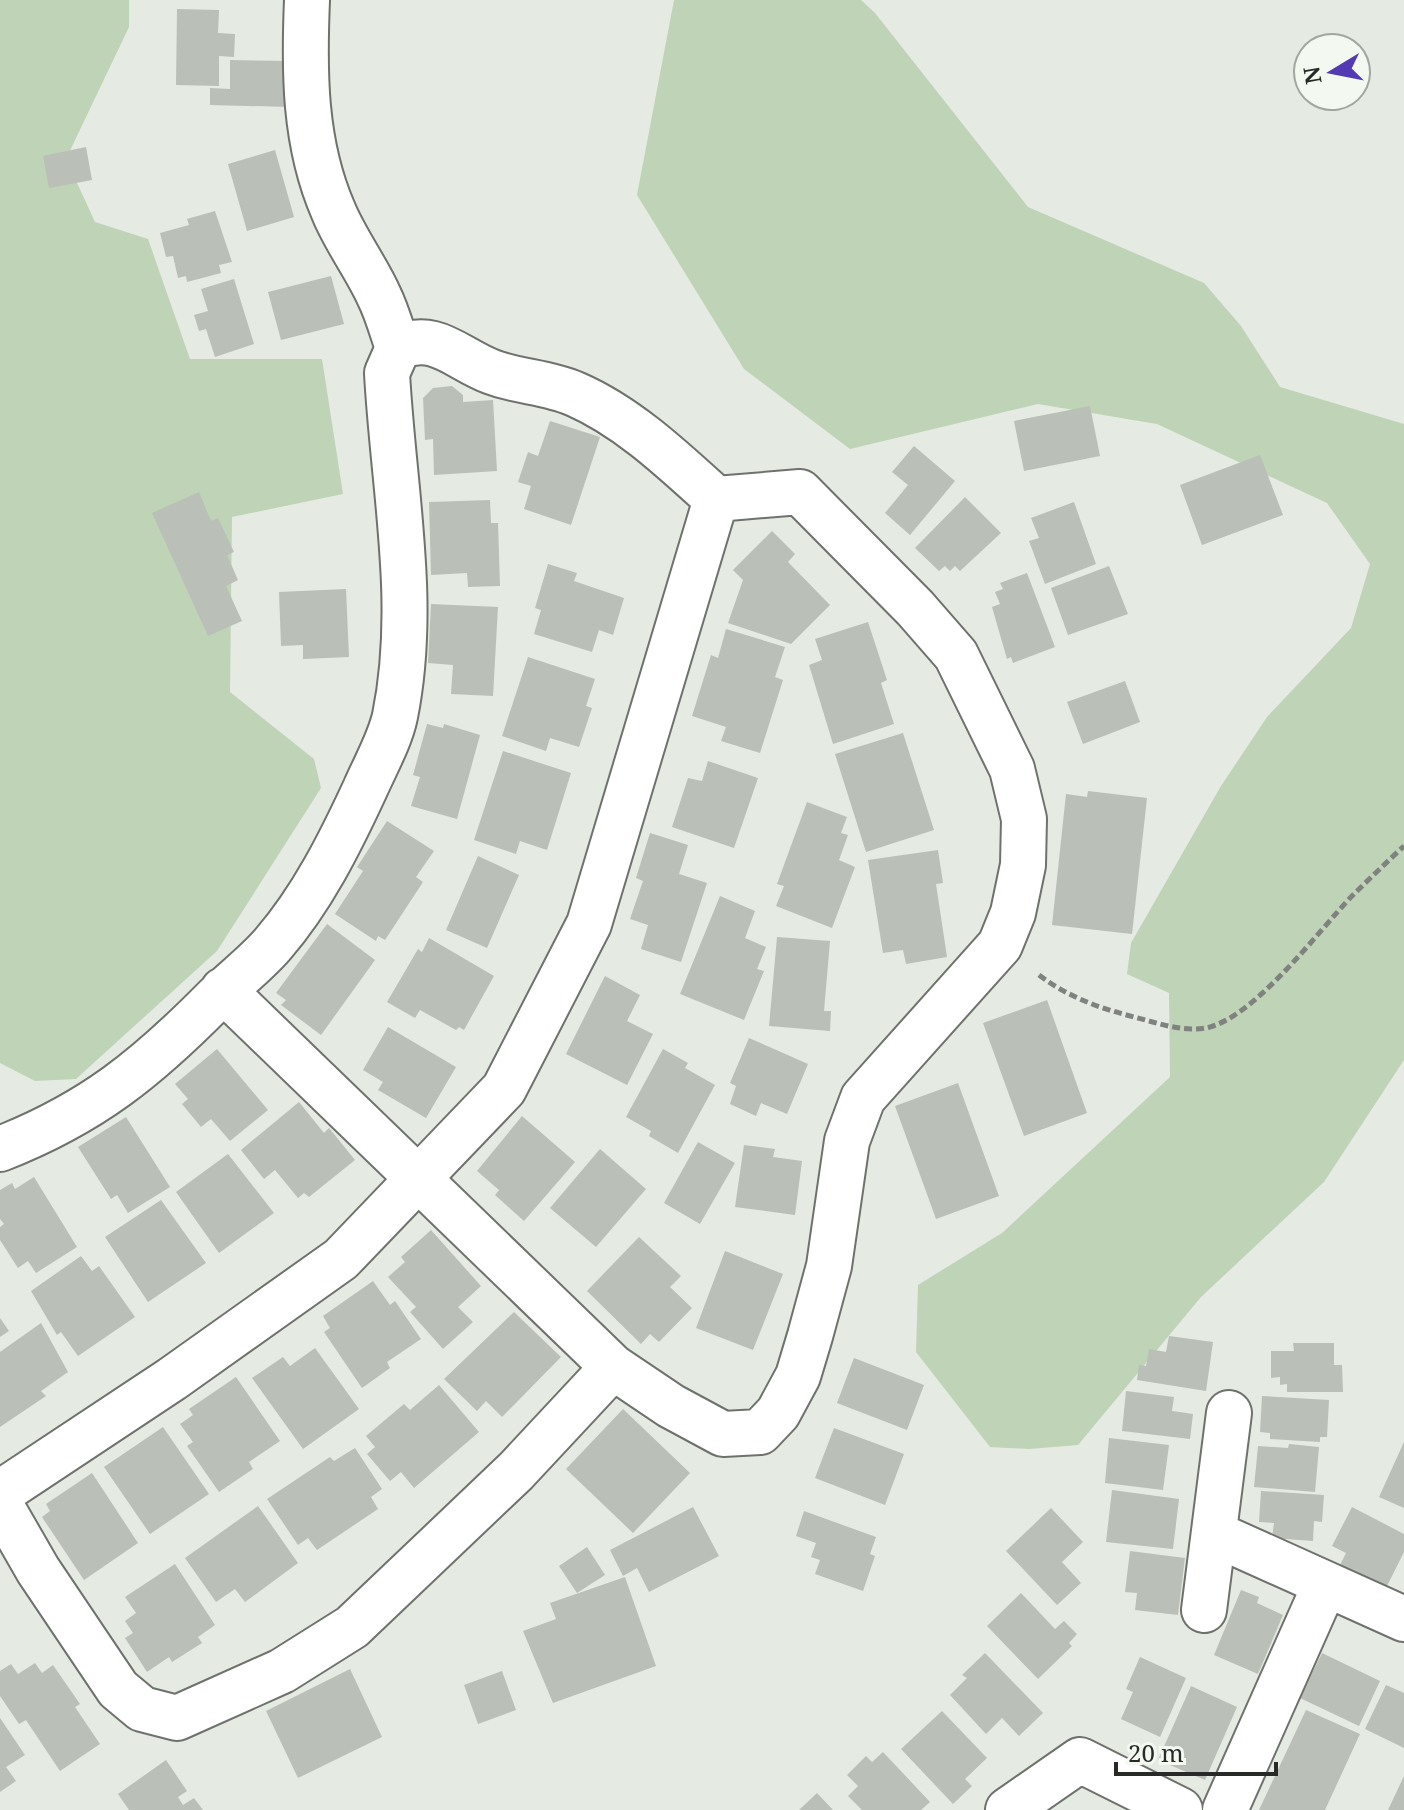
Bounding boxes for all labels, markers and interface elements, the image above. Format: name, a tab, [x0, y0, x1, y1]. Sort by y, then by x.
north arrow	[1292, 32, 1372, 112]
text: N	[1295, 65, 1328, 87]
scale bar	[1116, 1726, 1276, 1776]
text: 20 m	[1128, 1736, 1184, 1769]

